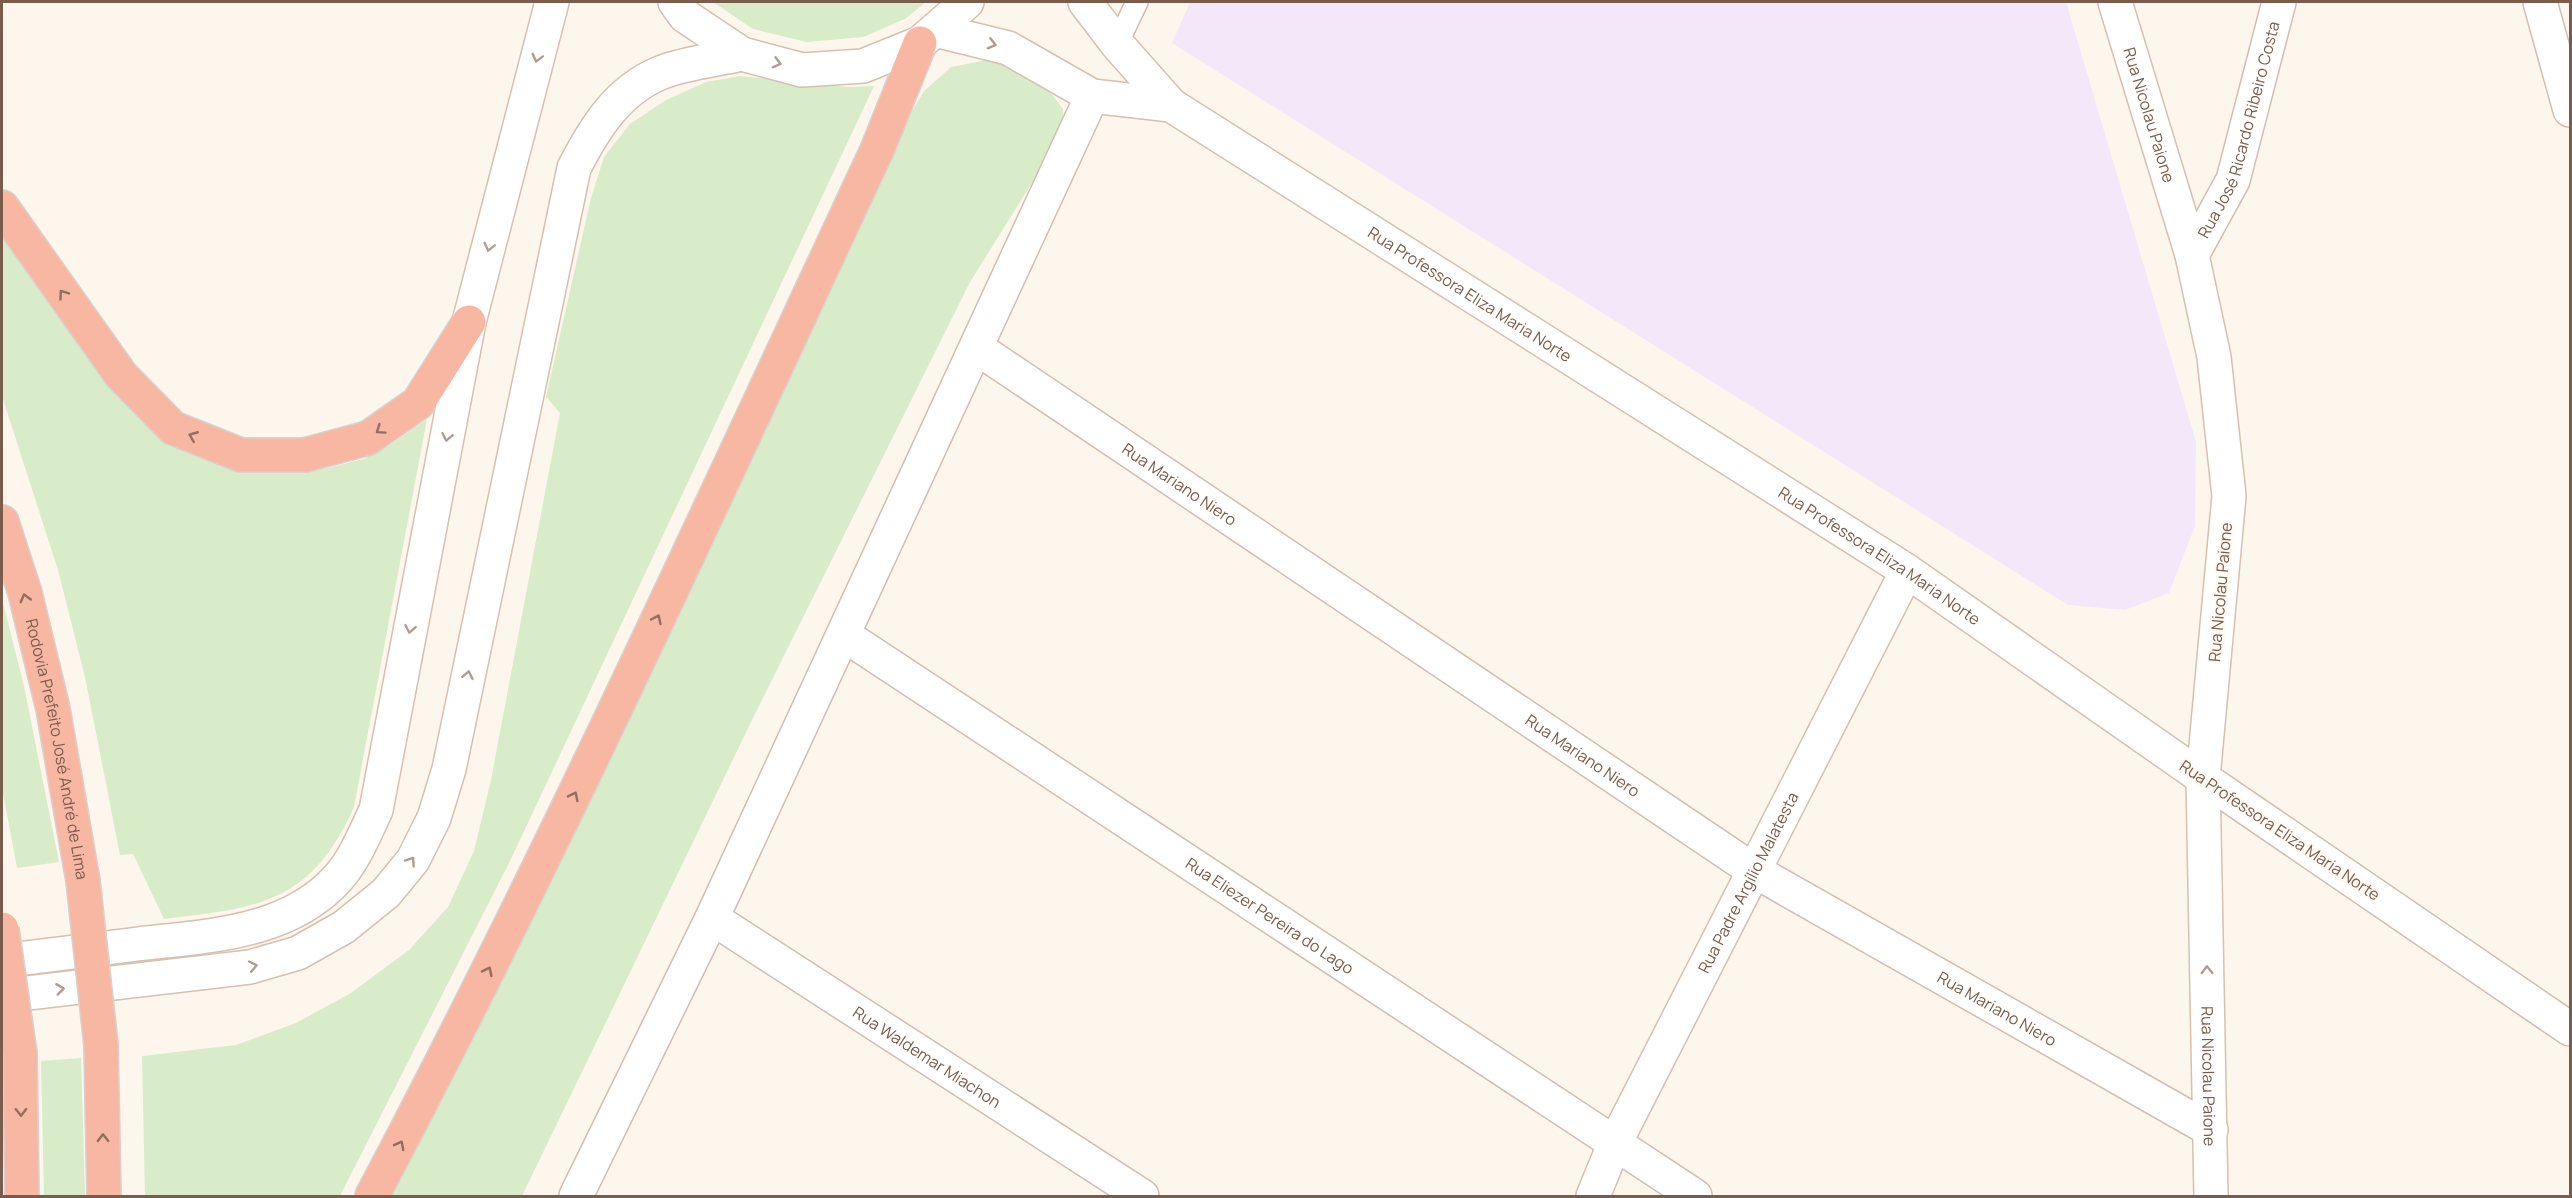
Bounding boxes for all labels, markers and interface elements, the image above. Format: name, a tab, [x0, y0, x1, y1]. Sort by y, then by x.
street label: Rua José Ricardo Ribeiro Costa	[2192, 19, 2285, 242]
one-way arrow	[987, 36, 997, 49]
street label: Rua Nicolau Paione	[2118, 45, 2180, 185]
one-way arrow	[532, 53, 545, 63]
one-way arrow	[771, 56, 781, 69]
street label: Rua Professora Eliza Maria Norte	[1364, 221, 1576, 367]
one-way arrow	[483, 242, 496, 252]
one-way arrow	[59, 290, 70, 301]
one-way arrow	[375, 423, 386, 434]
one-way arrow	[189, 431, 200, 443]
one-way arrow	[441, 432, 454, 442]
street label: Rua Mariano Niero	[1118, 438, 1241, 531]
street label: Rua Professora Eliza Maria Norte	[1774, 481, 1985, 630]
street label: Rua Nicolau Paione	[2203, 521, 2237, 663]
one-way arrow	[20, 593, 33, 603]
one-way arrow	[650, 615, 662, 626]
street label: Rodovia Prefeito José André de Lima	[21, 616, 94, 881]
one-way arrow	[404, 624, 417, 634]
one-way arrow	[461, 671, 474, 681]
street label: Rua Mariano Niero	[1521, 709, 1644, 802]
street label: Rua Professora Eliza Maria Norte	[2176, 755, 2384, 905]
street label: Rua Padre Argílio Malatesta	[1693, 788, 1803, 977]
one-way arrow	[567, 791, 578, 802]
street label: Rua Eliezer Pereira do Lago	[1181, 852, 1358, 979]
one-way arrow	[404, 856, 415, 867]
one-way arrow	[248, 960, 258, 973]
one-way arrow	[480, 966, 492, 977]
street label: Rua Mariano Niero	[1934, 966, 2061, 1051]
one-way arrow	[2201, 966, 2214, 975]
one-way arrow	[55, 983, 64, 996]
street label: Rua Waldemar Miachon	[849, 1001, 1005, 1113]
street label: Rua Nicolau Paione	[2196, 1006, 2221, 1146]
one-way arrow	[14, 1108, 27, 1117]
one-way arrow	[97, 1134, 109, 1143]
one-way arrow	[392, 1140, 404, 1151]

